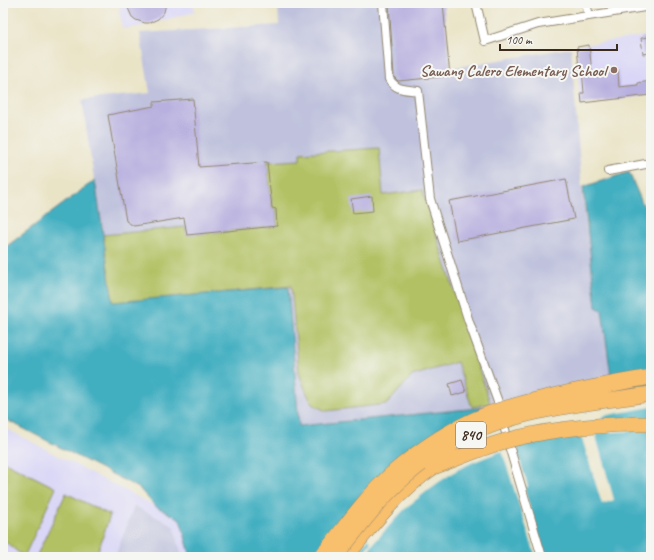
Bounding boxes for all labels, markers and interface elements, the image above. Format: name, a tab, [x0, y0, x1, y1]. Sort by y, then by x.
scale bar	[500, 26, 617, 52]
text: 100 m	[506, 32, 533, 48]
place label: Sawang Calero Elementary School	[420, 61, 609, 81]
marker: Sawang Calero Elementary School	[609, 65, 619, 75]
road number: 840	[456, 422, 486, 448]

